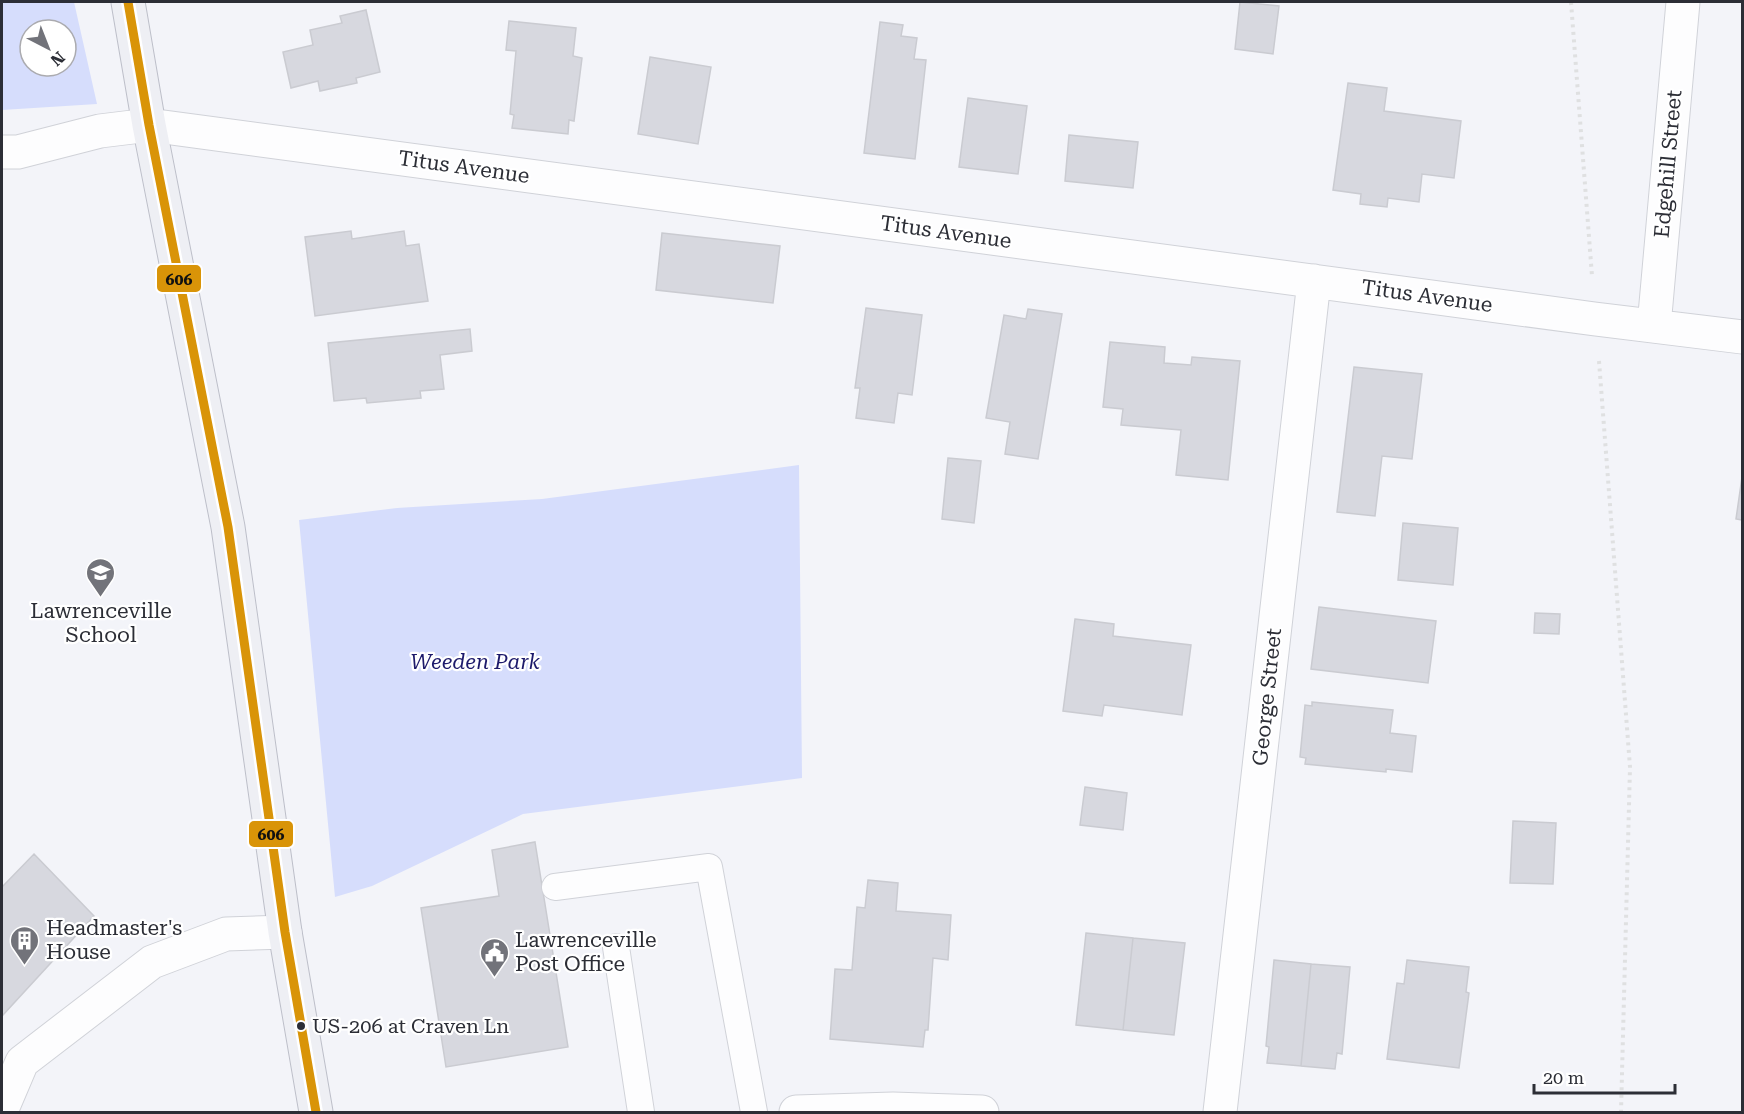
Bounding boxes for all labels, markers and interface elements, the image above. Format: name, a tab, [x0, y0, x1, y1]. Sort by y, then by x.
north arrow	[18, 18, 78, 78]
text: N	[47, 48, 69, 70]
street label: Edgehill Street	[1650, 89, 1686, 239]
street label: Titus Avenue	[397, 146, 531, 188]
street label: Titus Avenue	[879, 211, 1013, 253]
line badge: 606	[156, 264, 202, 293]
text: 606	[166, 270, 192, 289]
street label: Titus Avenue	[1360, 275, 1494, 317]
school or university icon: Lawrenceville School	[85, 556, 117, 598]
place label: Lawrenceville School	[30, 599, 172, 647]
street label: George Street	[1248, 627, 1286, 767]
park label: Weeden Park	[410, 650, 540, 674]
line badge: 606	[248, 820, 294, 848]
text: 606	[258, 825, 284, 844]
place label: Headmaster's House	[46, 916, 182, 964]
building icon: Headmaster's House	[9, 924, 41, 966]
place label: Lawrenceville Post Office	[515, 928, 656, 976]
public building icon: Lawrenceville Post Office	[478, 936, 510, 978]
place label: US-206 at Craven Ln	[312, 1014, 509, 1038]
marker: US-206 at Craven Ln	[295, 1020, 307, 1032]
scale bar	[1534, 1057, 1675, 1095]
text: 20 m	[1543, 1067, 1584, 1088]

